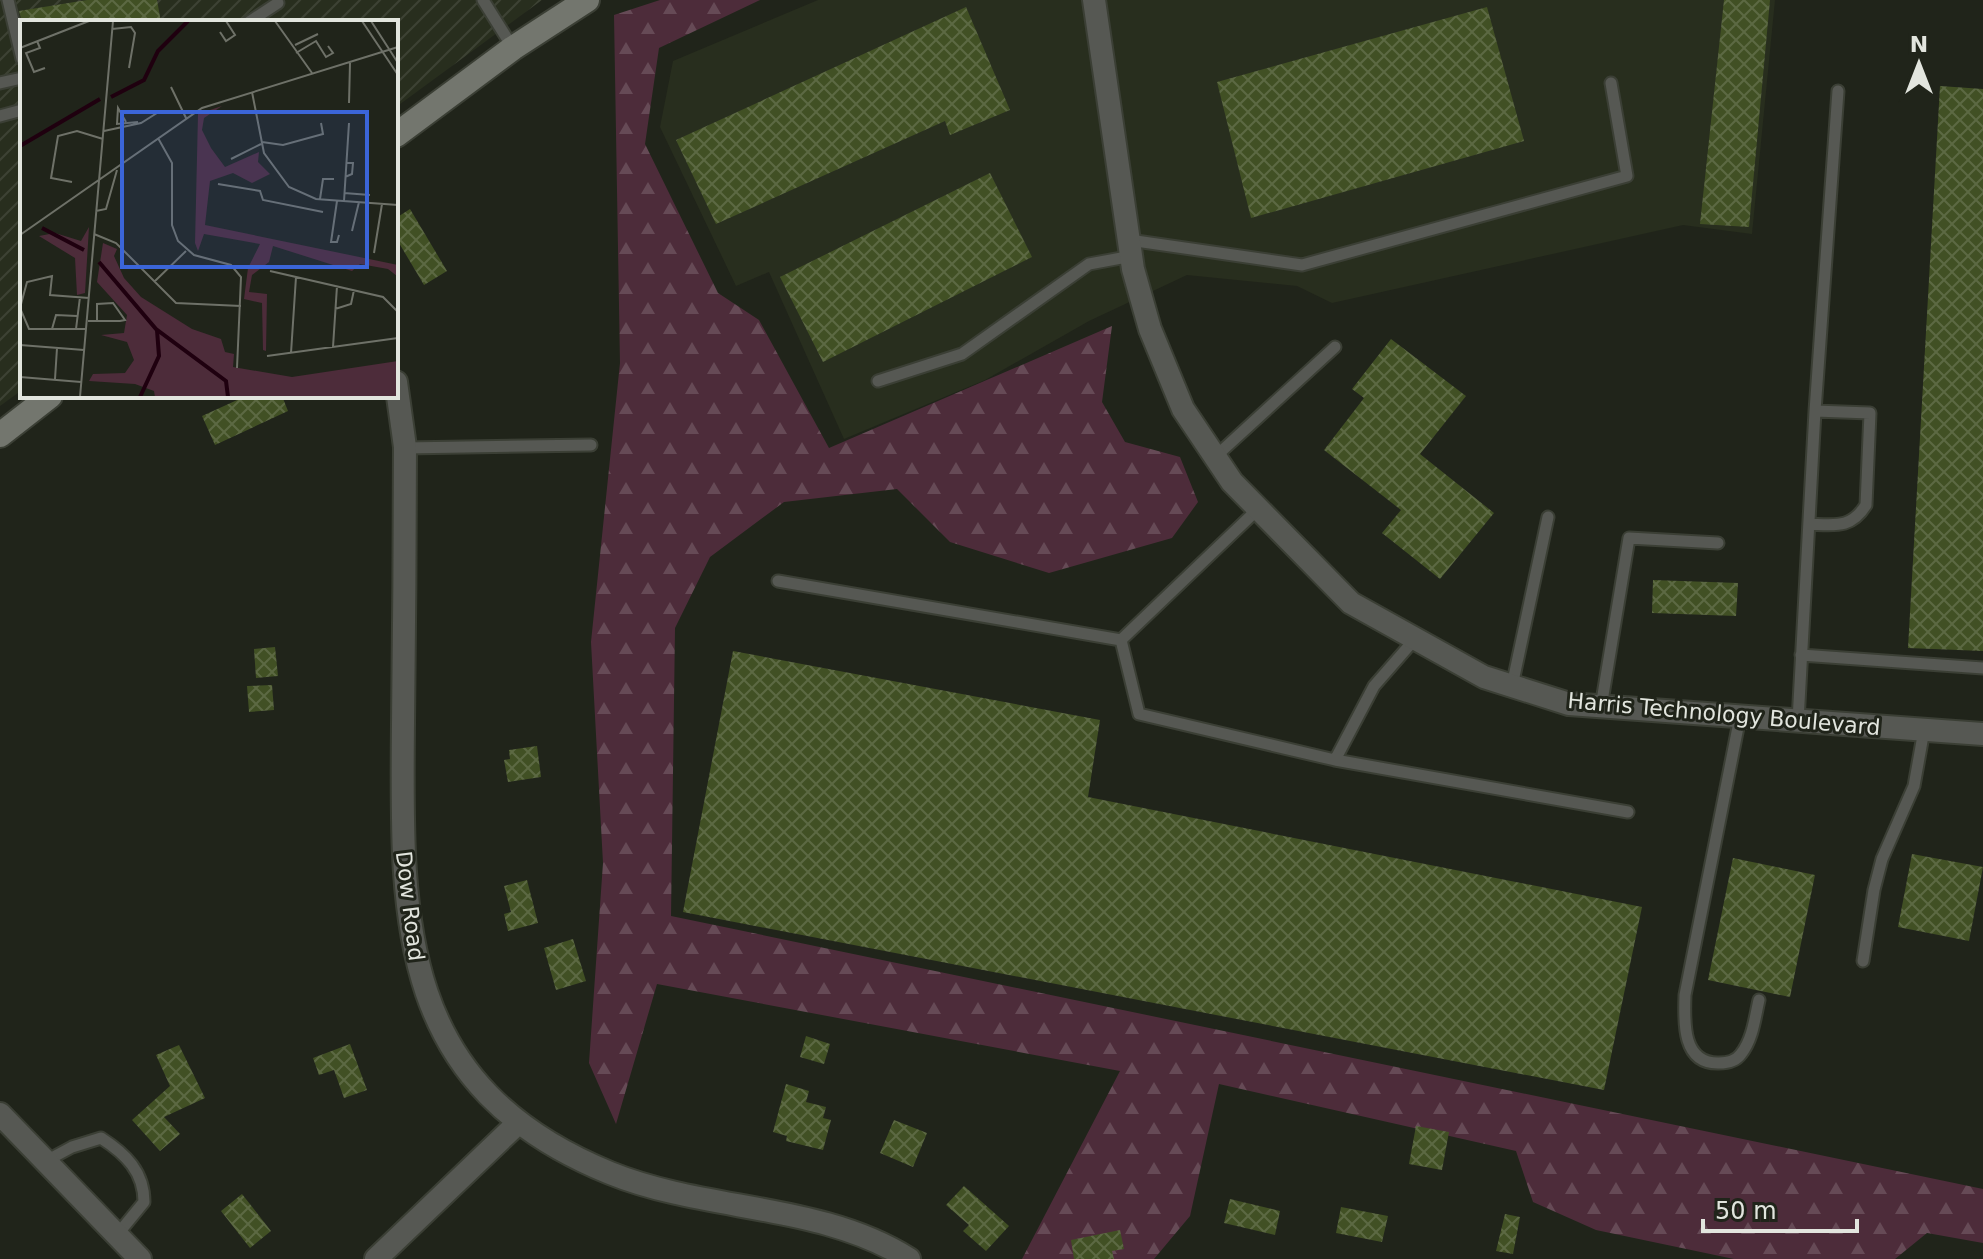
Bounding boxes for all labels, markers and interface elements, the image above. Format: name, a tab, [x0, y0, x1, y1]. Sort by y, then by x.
inset map	[20, 20, 398, 398]
north arrow	[1879, 24, 1959, 104]
text: N	[1910, 32, 1928, 57]
street label: Harris Technology Boulevard	[1567, 688, 1881, 740]
street label: Dow Road	[391, 850, 429, 962]
scale bar	[1703, 1183, 1857, 1233]
text: 50 m	[1715, 1197, 1777, 1225]

